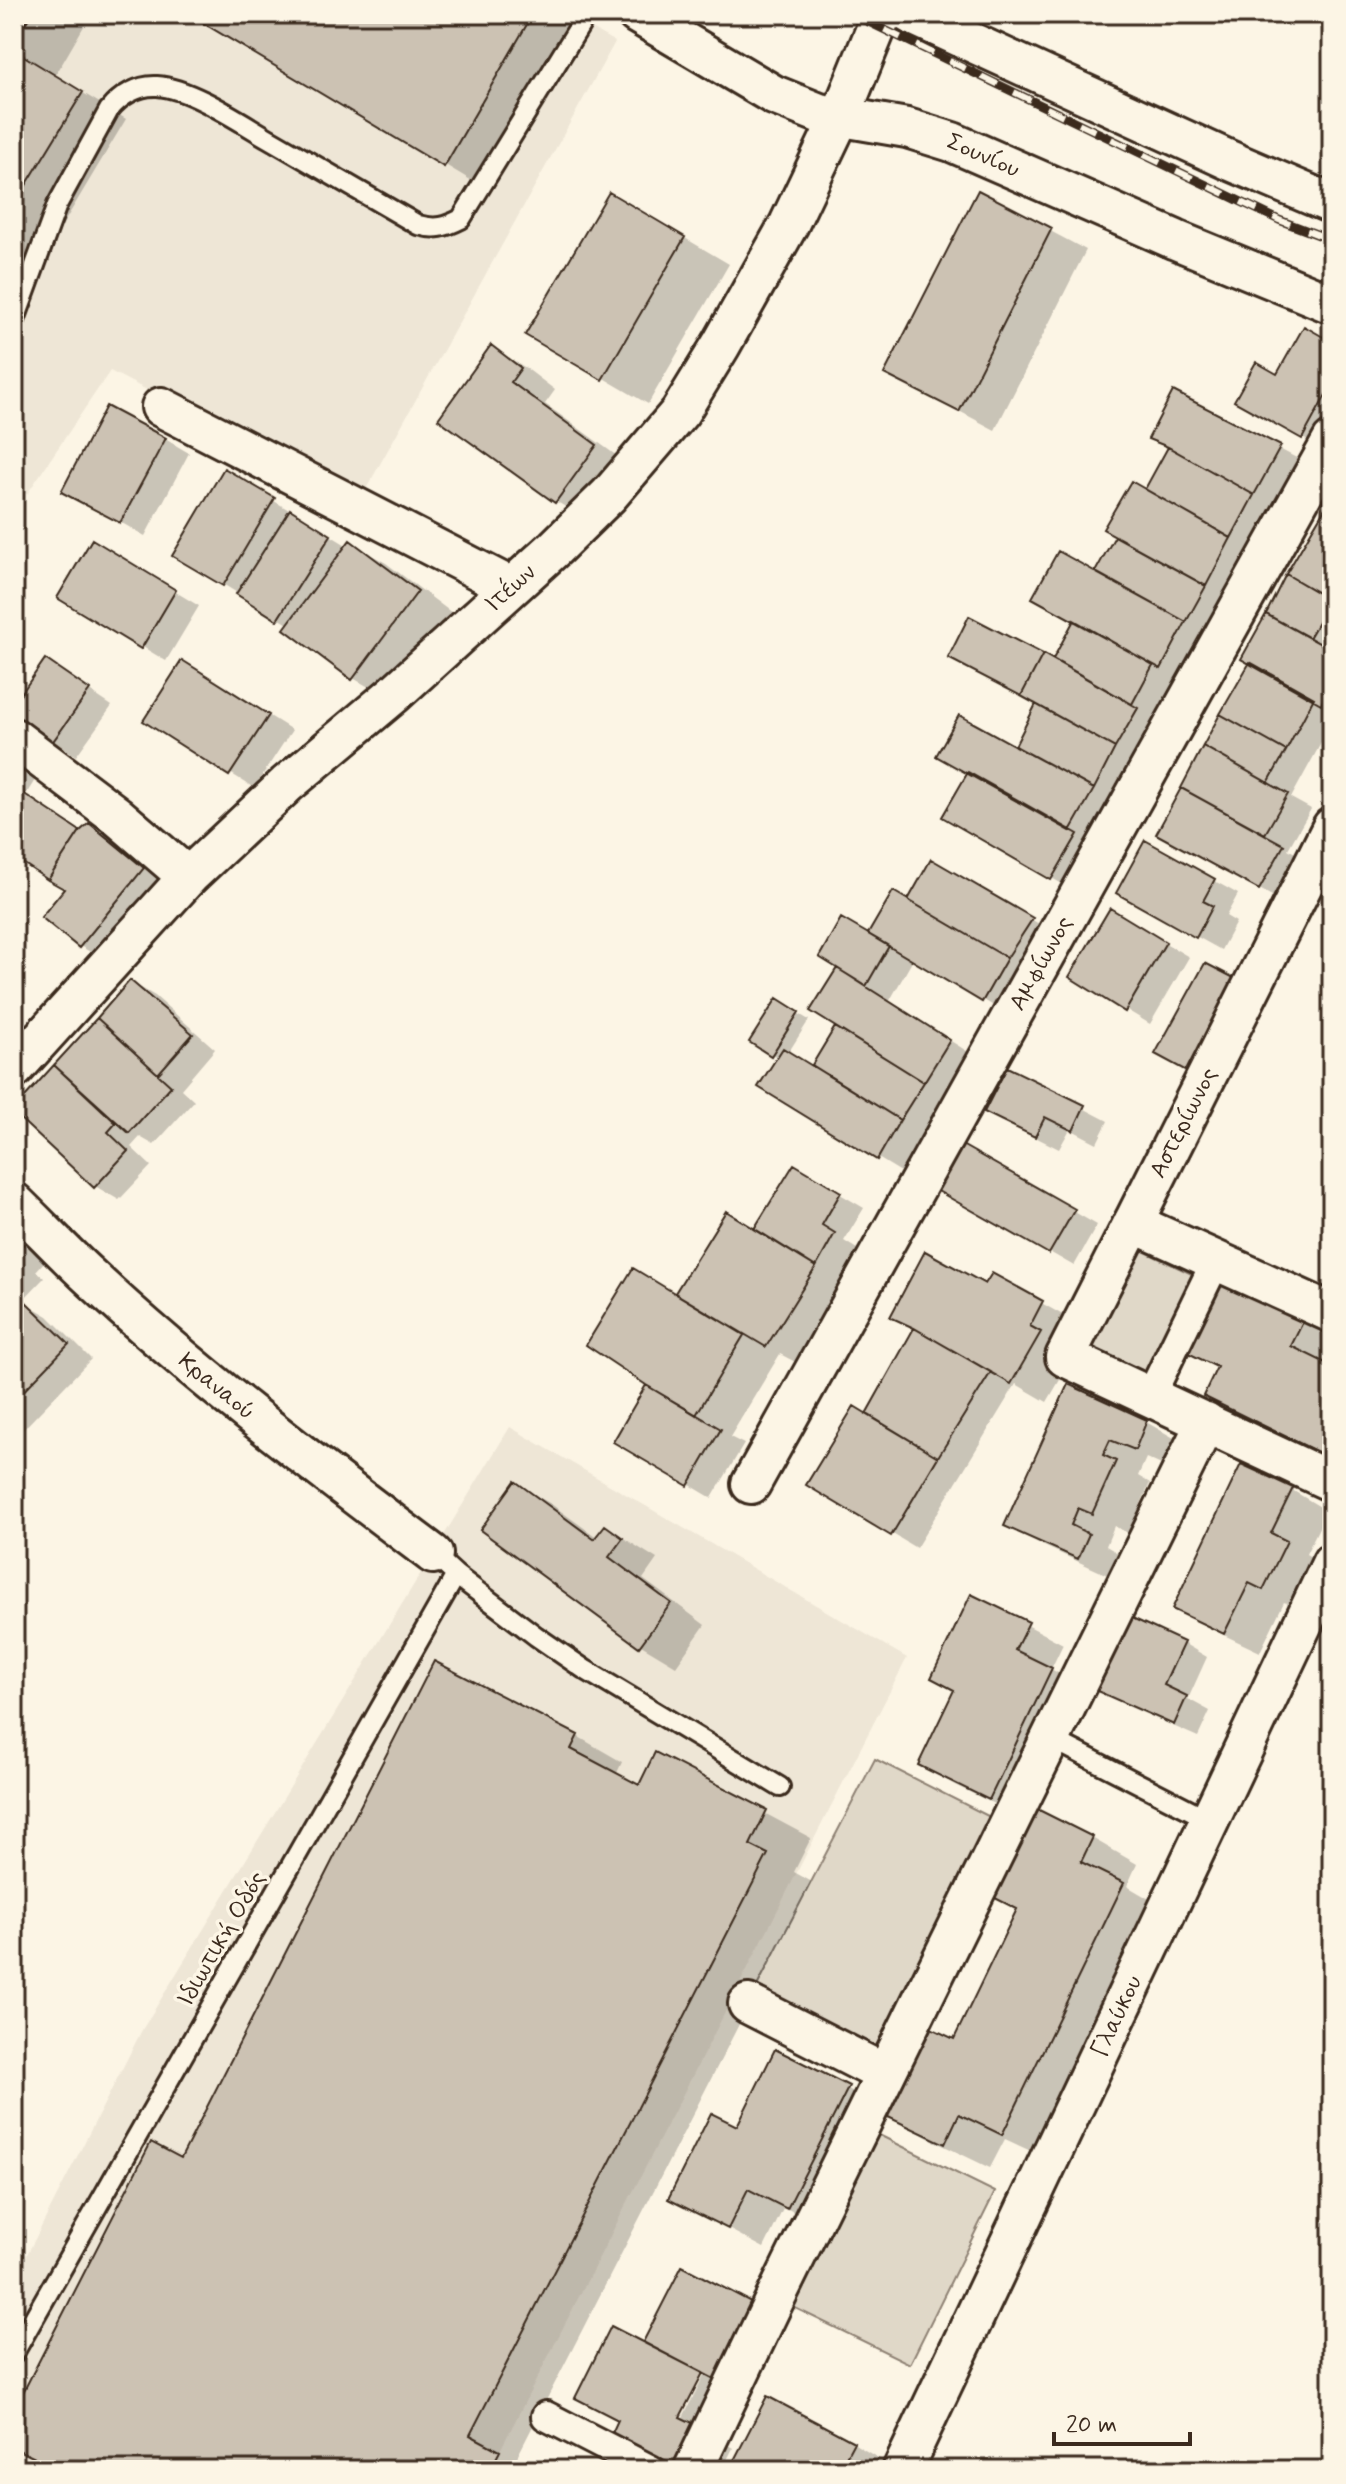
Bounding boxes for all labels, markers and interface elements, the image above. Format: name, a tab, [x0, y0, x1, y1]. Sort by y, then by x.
street label: Σουνίου	[942, 126, 1025, 185]
street label: Ιτέων	[478, 557, 543, 620]
street label: Αμφίωνος	[1002, 910, 1080, 1016]
street label: Αστερίωνος	[1143, 1062, 1225, 1184]
street label: Κραναού	[171, 1346, 261, 1427]
street label: Ιδιωτική Οδός	[171, 1866, 273, 2012]
street label: Γλαύκου	[1084, 1970, 1150, 2062]
scale bar	[1054, 2396, 1190, 2446]
text: 20 m	[1066, 2410, 1117, 2441]

